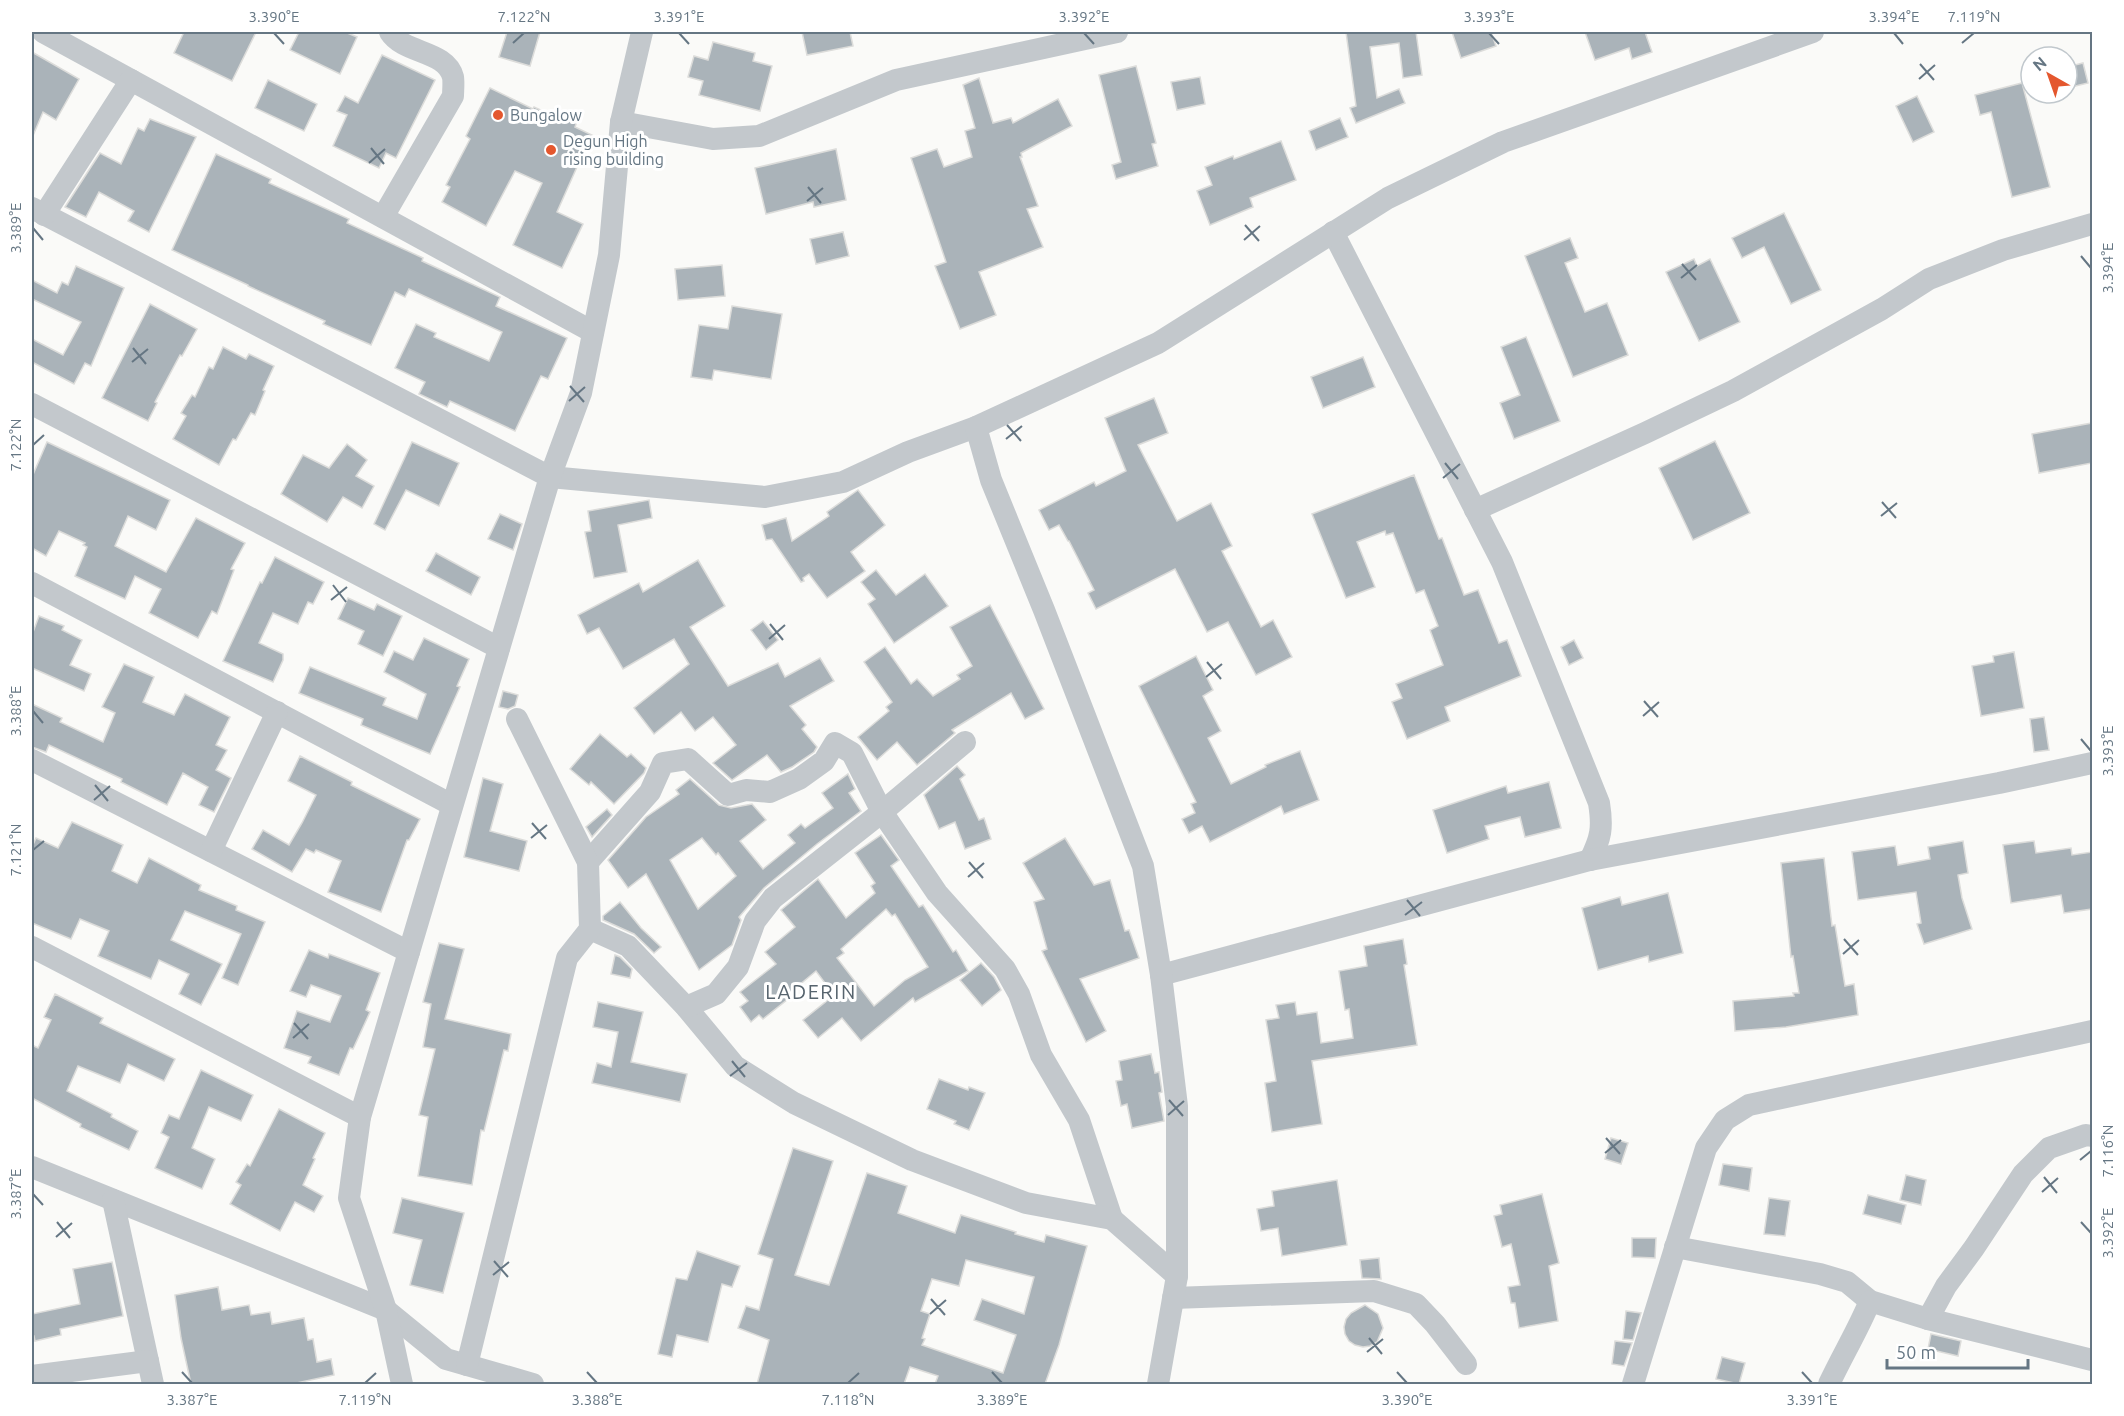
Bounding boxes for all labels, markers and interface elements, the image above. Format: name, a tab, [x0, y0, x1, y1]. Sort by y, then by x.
text: 3.390°E	[249, 8, 299, 25]
text: 7.122°N	[497, 8, 551, 25]
text: 3.391°E	[654, 8, 704, 25]
text: 3.392°E	[1059, 8, 1109, 25]
text: 3.393°E	[1464, 8, 1514, 25]
text: 3.394°E	[1869, 8, 1919, 25]
text: 7.119°N	[1947, 8, 2001, 25]
north arrow	[2019, 45, 2079, 105]
text: N	[2029, 53, 2050, 74]
place label: Bungalow	[510, 106, 582, 124]
marker: Bungalow	[491, 108, 505, 122]
place label: Degun High rising building	[563, 132, 664, 168]
marker: Degun High rising building	[544, 143, 558, 157]
text: 3.389°E	[7, 203, 24, 253]
text: 3.394°E	[2099, 243, 2116, 293]
text: 7.122°N	[7, 418, 24, 472]
text: 3.388°E	[7, 686, 24, 736]
text: 3.393°E	[2099, 726, 2116, 776]
text: 7.121°N	[7, 823, 24, 877]
district label: LADERIN	[765, 980, 857, 1003]
text: 7.116°N	[2099, 1124, 2116, 1178]
text: 3.387°E	[7, 1169, 24, 1219]
text: 3.392°E	[2099, 1208, 2116, 1258]
scale bar	[1887, 1332, 2028, 1370]
text: 50 m	[1896, 1342, 1936, 1362]
text: 3.387°E	[167, 1391, 217, 1408]
text: 7.119°N	[338, 1391, 392, 1408]
text: 3.388°E	[572, 1391, 622, 1408]
text: 7.118°N	[821, 1391, 875, 1408]
text: 3.389°E	[977, 1391, 1027, 1408]
text: 3.390°E	[1382, 1391, 1432, 1408]
text: 3.391°E	[1787, 1391, 1837, 1408]

